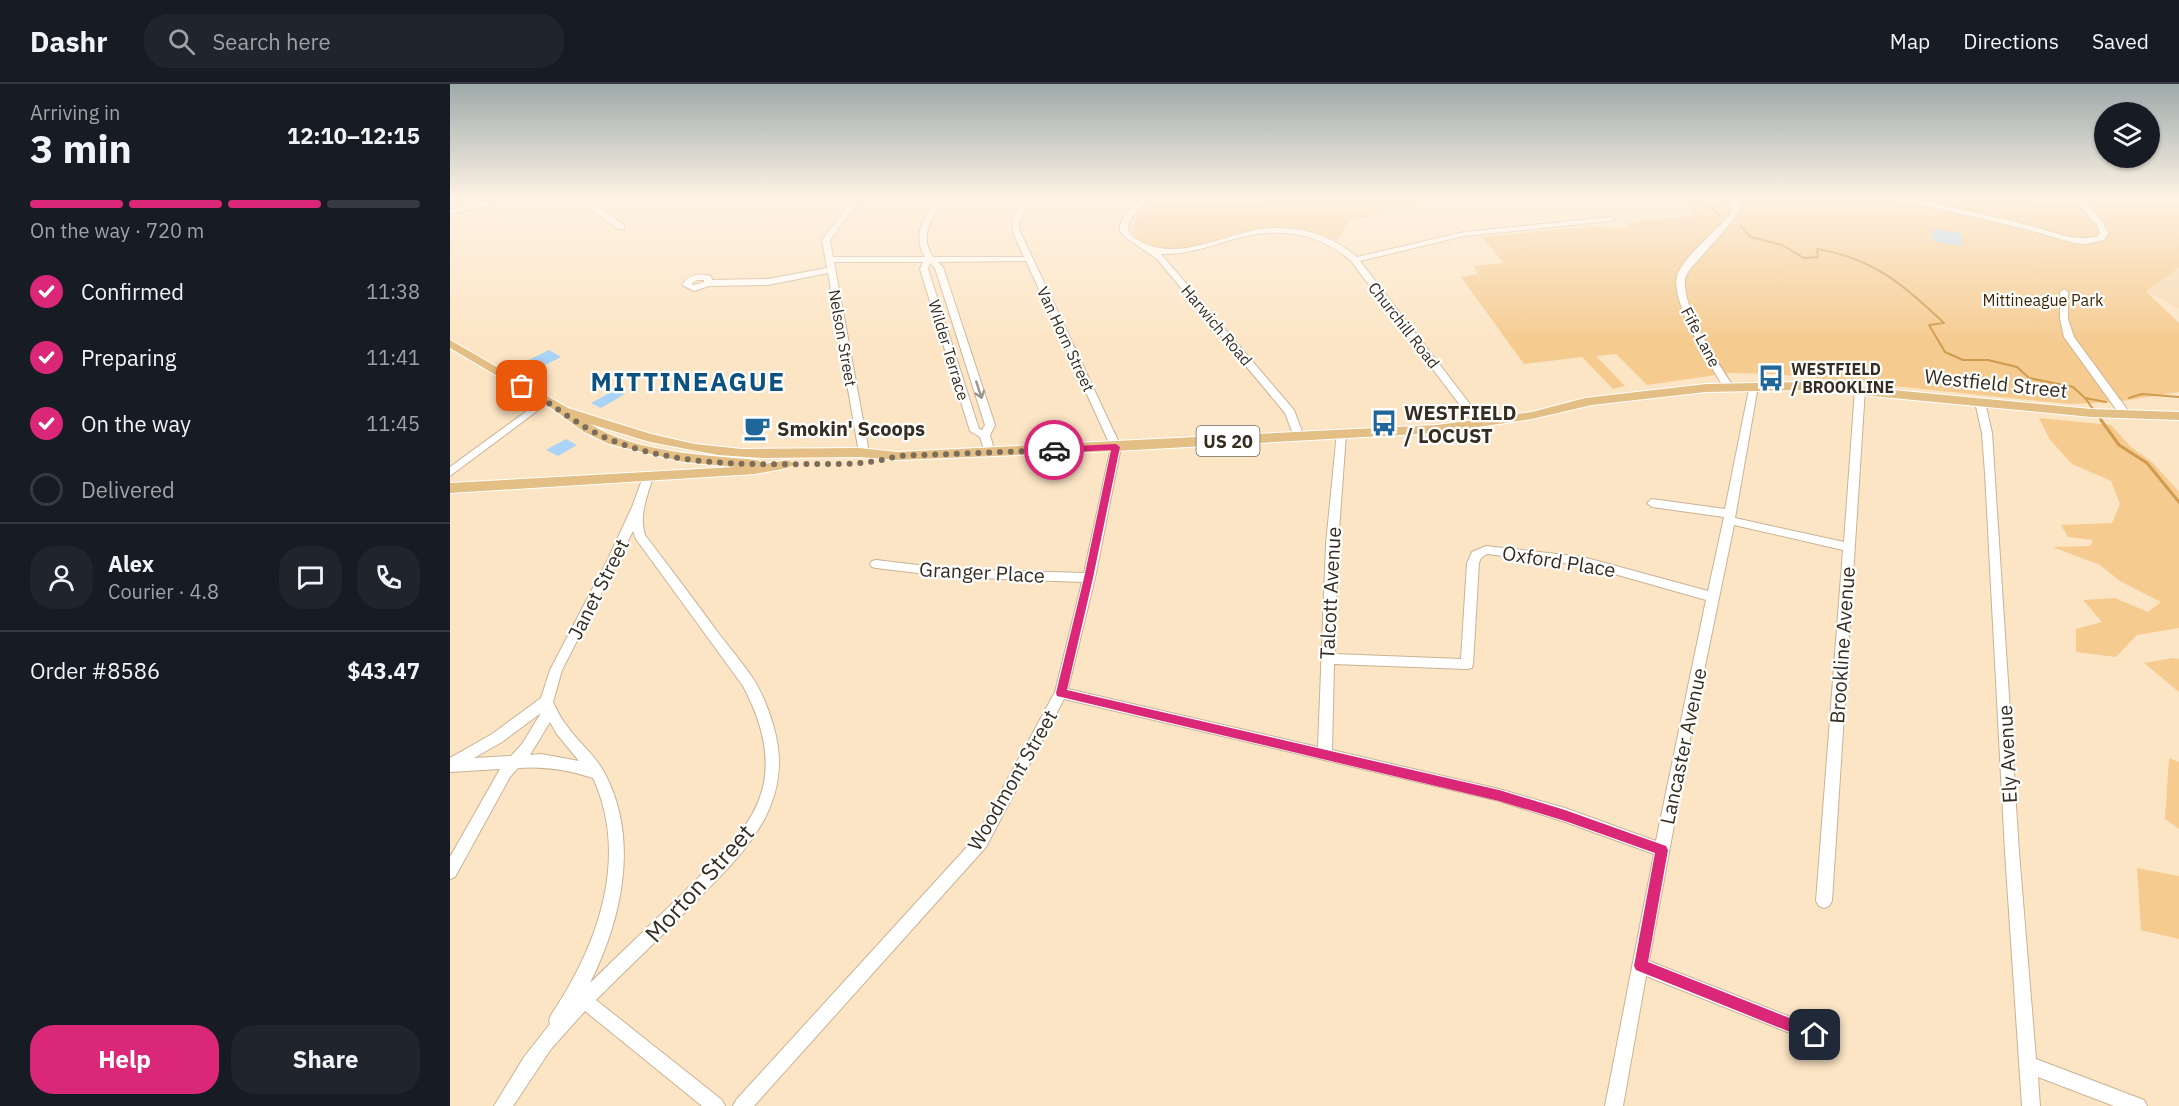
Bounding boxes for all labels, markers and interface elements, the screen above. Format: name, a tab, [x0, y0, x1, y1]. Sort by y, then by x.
search box	[144, 14, 564, 68]
text: Dashr	[30, 23, 108, 60]
icon: search	[165, 25, 198, 58]
text: Search here	[213, 27, 331, 56]
text: Map	[1890, 27, 1930, 55]
text: Directions	[1963, 27, 2059, 55]
text: Saved	[2092, 27, 2149, 55]
text: Arriving in	[30, 99, 120, 126]
map controls	[2094, 102, 2160, 168]
button: layers	[2094, 102, 2160, 168]
text: 12:10–12:15	[287, 121, 420, 150]
text: 3 min	[30, 123, 132, 174]
text: On the way · 720 m	[30, 217, 204, 244]
icon: check	[30, 275, 63, 308]
text: Confirmed	[81, 277, 184, 306]
text: 11:38	[366, 278, 420, 305]
street label: Churchill Road	[1364, 278, 1444, 372]
street label: Harwich Road	[1177, 280, 1257, 370]
street label: Van Horn Street	[1033, 283, 1099, 395]
street label: Nelson Street	[825, 288, 861, 388]
park label: Mittineague Park	[1983, 290, 2104, 310]
street label: Wilder Terrace	[924, 297, 974, 403]
street label: Fife Lane	[1677, 304, 1725, 371]
icon: check	[30, 341, 63, 374]
text: Preparing	[81, 343, 176, 372]
text: 11:41	[366, 344, 420, 371]
place label: WESTFIELD / BROOKLINE	[1791, 359, 1894, 397]
pin	[496, 360, 547, 411]
street label: Westfield Street	[1923, 362, 2069, 404]
bus stop icon: WESTFIELD / BROOKLINE	[1756, 363, 1786, 393]
district label: MITTINEAGUE	[591, 364, 785, 398]
icon: bag	[505, 369, 538, 402]
one-way arrow	[974, 380, 985, 399]
place label: WESTFIELD / LOCUST	[1404, 399, 1516, 449]
icon: check	[30, 407, 63, 440]
bus stop icon: WESTFIELD / LOCUST	[1369, 408, 1399, 438]
text: On the way	[81, 409, 191, 438]
text: 11:45	[366, 410, 420, 437]
cafe icon: Smokin' Scoops	[742, 413, 772, 443]
place label: Smokin' Scoops	[777, 415, 925, 442]
courier	[1024, 420, 1084, 480]
road number: US 20	[1196, 426, 1260, 456]
icon: car	[1038, 434, 1071, 467]
text: Delivered	[81, 475, 175, 504]
street label: Talcott Avenue	[1313, 526, 1347, 660]
street label: Janet Street	[561, 534, 635, 644]
street label: Oxford Place	[1500, 539, 1618, 583]
button: person	[30, 546, 93, 609]
button: chat	[279, 546, 342, 609]
button: phone	[357, 546, 420, 609]
text: Alex	[108, 549, 154, 578]
street label: Granger Place	[918, 555, 1046, 589]
street label: Brookline Avenue	[1823, 565, 1861, 725]
text: Courier · 4.8	[108, 578, 219, 605]
text: Order #8586	[30, 656, 160, 685]
text: $43.47	[347, 656, 420, 685]
street label: Lancaster Avenue	[1653, 665, 1713, 827]
street label: Ely Avenue	[1991, 704, 2023, 804]
street label: Woodmont Street	[961, 705, 1063, 855]
street label: Morton Street	[637, 817, 761, 949]
pin	[1789, 1009, 1840, 1060]
icon: home	[1798, 1018, 1831, 1051]
button: Help	[30, 1025, 219, 1094]
button: Share	[231, 1025, 420, 1094]

